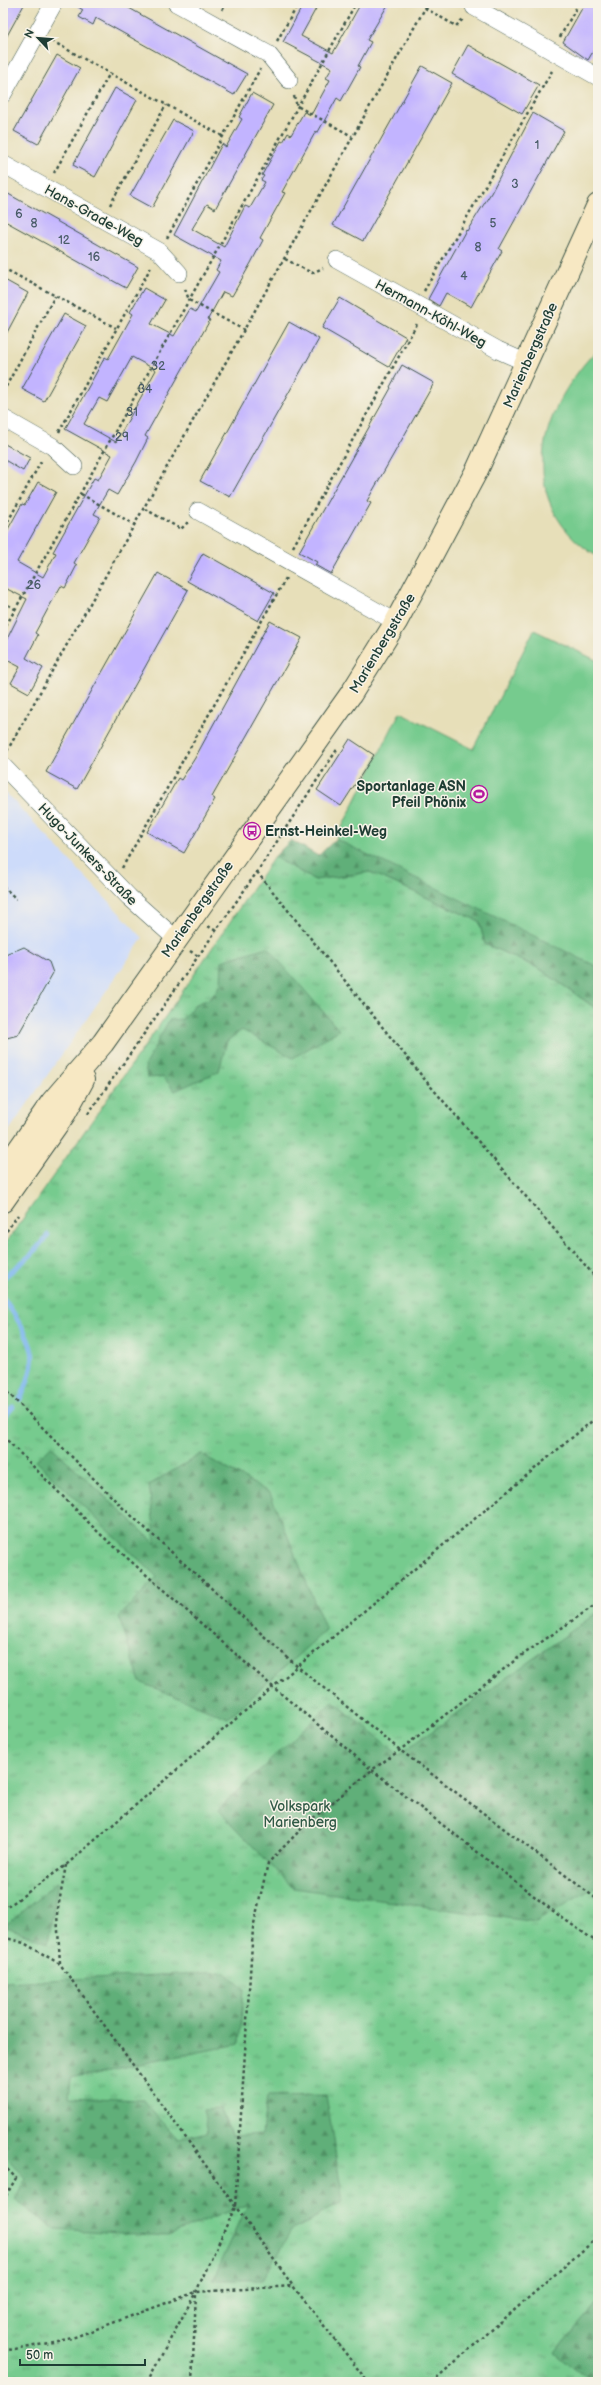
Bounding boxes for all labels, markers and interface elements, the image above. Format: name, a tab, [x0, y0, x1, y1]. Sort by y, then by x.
north arrow	[18, 18, 58, 58]
text: N	[22, 27, 37, 40]
house number: 1	[535, 138, 539, 153]
house number: 3	[511, 177, 519, 192]
street label: Hans-Grade-Weg	[41, 181, 146, 250]
house number: 6	[15, 207, 23, 222]
house number: 8	[31, 216, 38, 231]
house number: 5	[490, 216, 497, 231]
house number: 12	[58, 233, 70, 248]
house number: 8	[475, 240, 482, 255]
house number: 16	[88, 250, 100, 265]
house number: 4	[460, 269, 468, 284]
street label: Hermann-Köhl-Weg	[372, 276, 489, 351]
street label: Marienbergstraße	[500, 300, 561, 411]
house number: 32	[151, 359, 165, 374]
house number: 34	[138, 382, 153, 397]
house number: 31	[126, 405, 138, 420]
house number: 29	[115, 430, 129, 445]
house number: 26	[27, 578, 41, 593]
street label: Marienbergstraße	[346, 590, 419, 696]
place label: Sportanlage ASN Pfeil Phönix	[357, 778, 467, 811]
sports icon: Sportanlage ASN Pfeil Phönix	[469, 784, 489, 804]
street label: Hugo-Junkers-Straße	[34, 800, 141, 909]
bus stop icon: Ernst-Heinkel-Weg	[242, 821, 262, 841]
place label: Ernst-Heinkel-Weg	[265, 823, 387, 840]
street label: Marienbergstraße	[158, 858, 237, 961]
park label: Volkspark Marienberg	[263, 1798, 337, 1831]
scale bar	[20, 2341, 145, 2367]
text: 50 m	[26, 2348, 53, 2363]

